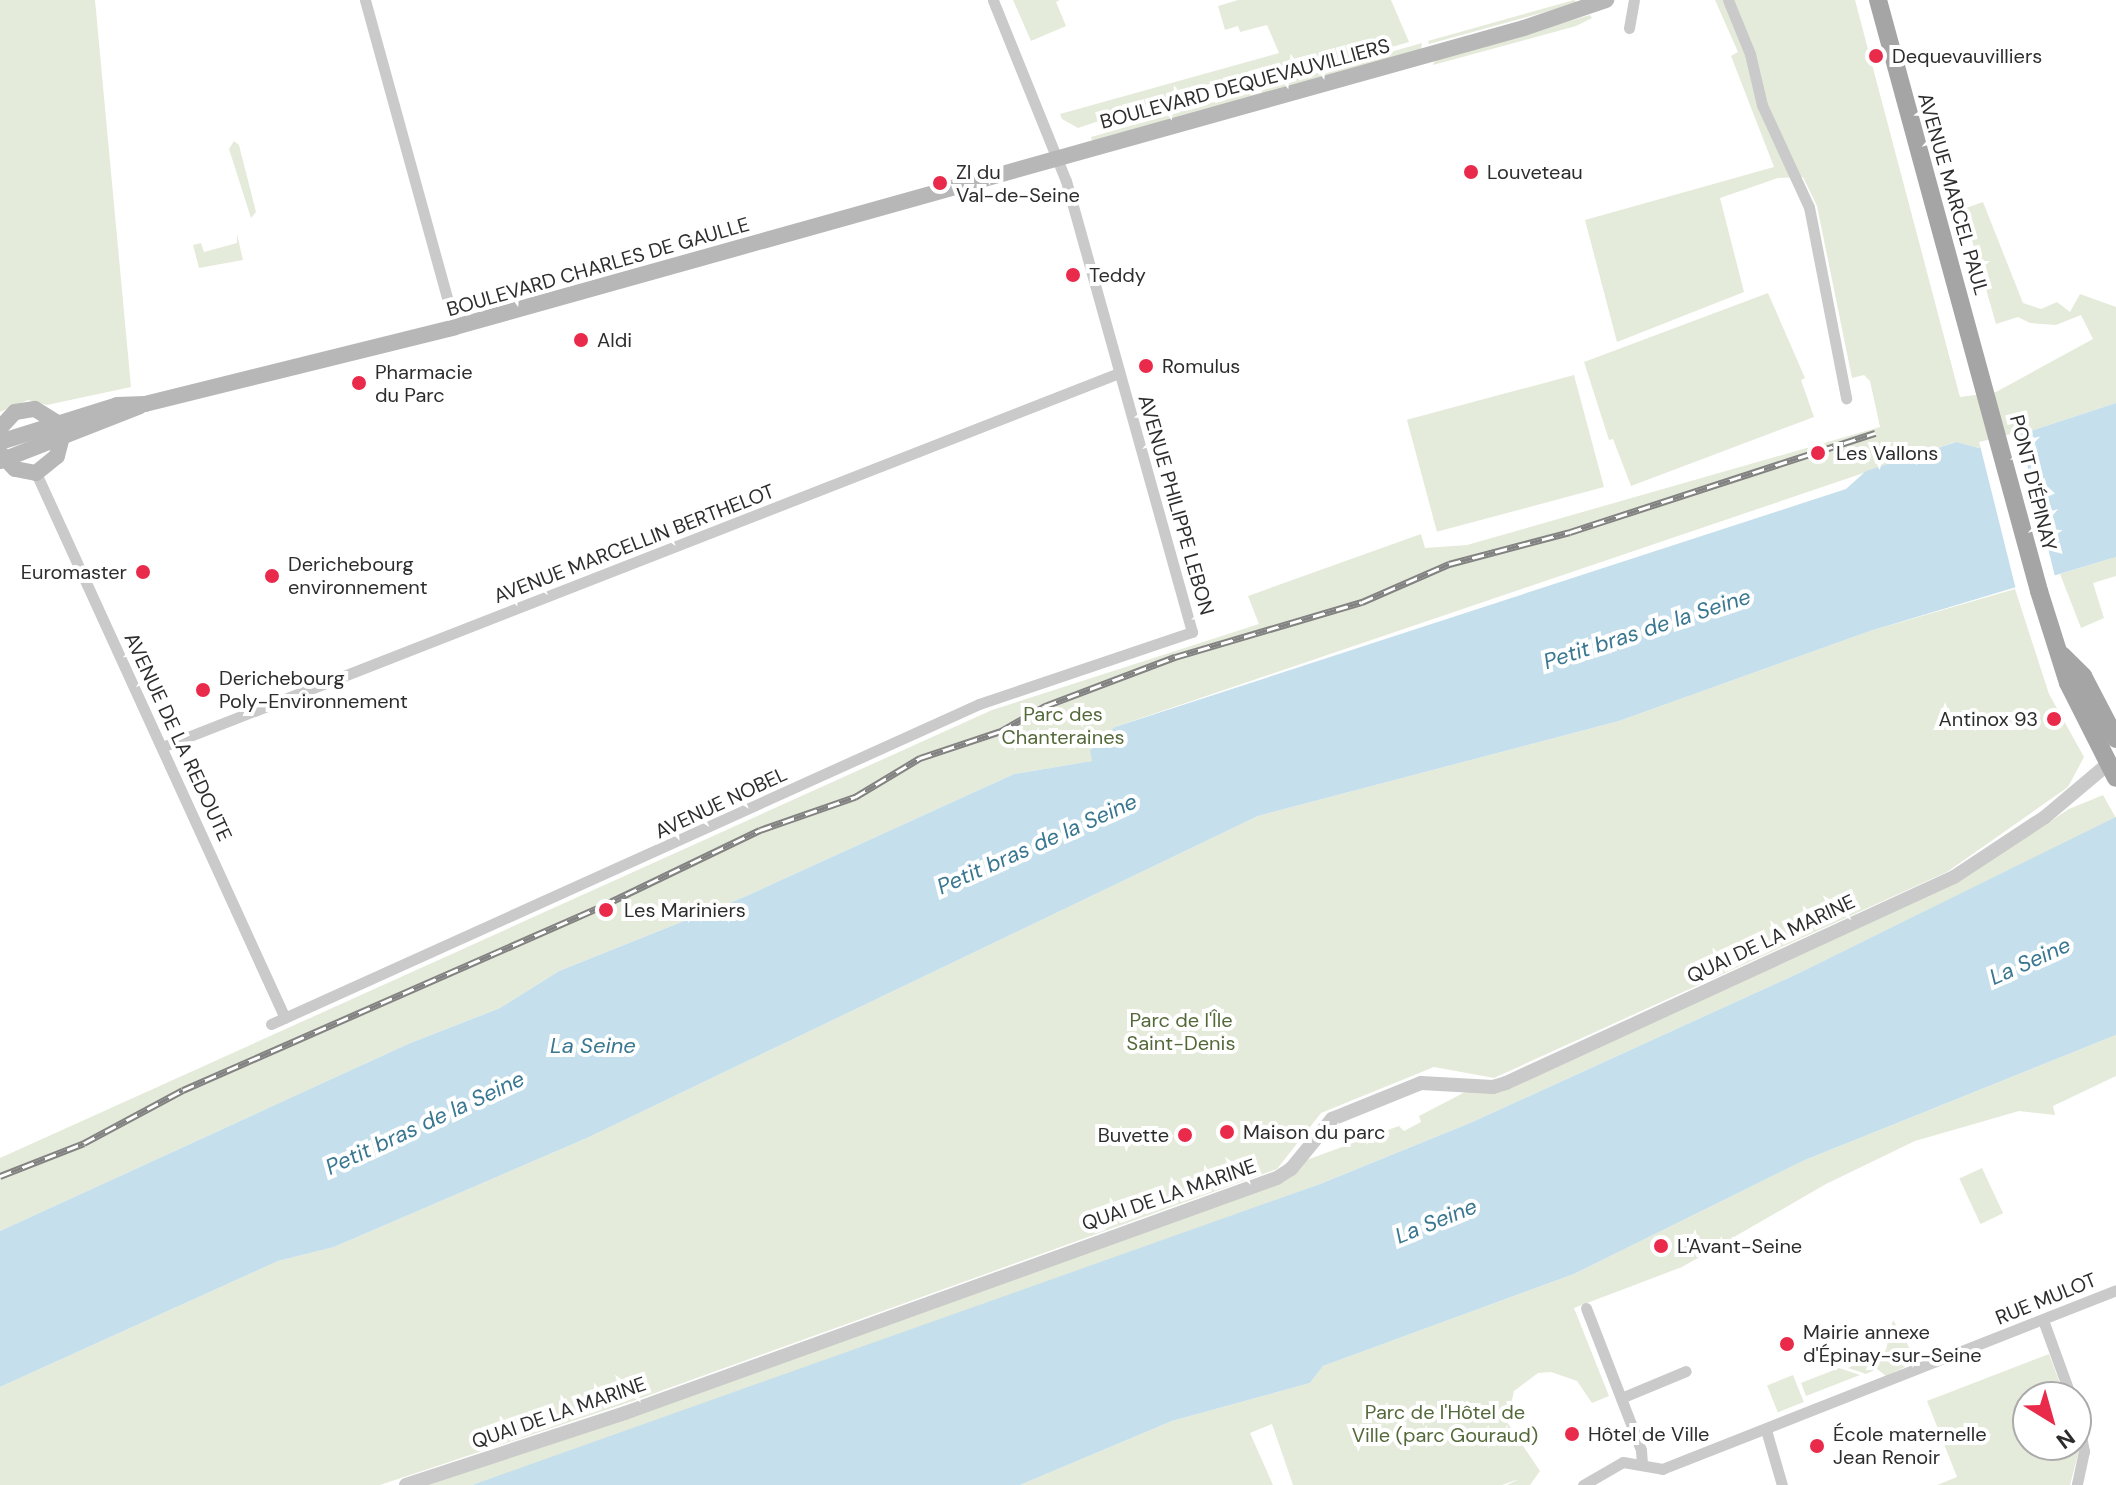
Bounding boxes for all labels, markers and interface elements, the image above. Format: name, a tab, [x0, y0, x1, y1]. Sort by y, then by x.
street label: BOULEVARD DEQUEVAUVILLIERS	[1098, 34, 1392, 134]
place label: Dequevauvilliers	[1892, 44, 2042, 68]
marker: Dequevauvilliers	[1867, 47, 1885, 65]
street label: AVENUE MARCEL PAUL	[1913, 90, 1993, 298]
place label: ZI du Val-de-Seine	[956, 160, 1080, 207]
place label: Louveteau	[1487, 160, 1583, 184]
marker: Louveteau	[1462, 163, 1480, 181]
marker: ZI du Val-de-Seine	[931, 174, 949, 192]
street label: BOULEVARD CHARLES DE GAULLE	[444, 212, 752, 322]
place label: Teddy	[1089, 263, 1146, 287]
marker: Teddy	[1064, 266, 1082, 284]
place label: Aldi	[597, 328, 632, 352]
marker: Aldi	[572, 331, 590, 349]
place label: Romulus	[1162, 354, 1240, 378]
marker: Romulus	[1137, 357, 1155, 375]
place label: Pharmacie du Parc	[375, 360, 473, 407]
marker: Pharmacie du Parc	[350, 374, 368, 392]
street label: AVENUE PHILIPPE LEBON	[1133, 392, 1219, 618]
street label: PONT D'ÉPINAY	[2005, 413, 2061, 553]
place label: Les Vallons	[1836, 441, 1938, 465]
marker: Les Vallons	[1807, 442, 1829, 464]
street label: AVENUE MARCELLIN BERTHELOT	[490, 479, 778, 609]
place label: Derichebourg environnement	[288, 552, 428, 599]
place label: Euromaster	[21, 560, 127, 584]
marker: Euromaster	[134, 563, 152, 581]
marker: Derichebourg environnement	[263, 567, 281, 585]
water label: Petit bras de la Seine	[1540, 583, 1754, 675]
street label: AVENUE DE LA REDOUTE	[119, 629, 237, 845]
place label: Derichebourg Poly-Environnement	[219, 666, 408, 713]
marker: Derichebourg Poly-Environnement	[194, 681, 212, 699]
park label: Parc des Chanteraines	[1001, 702, 1125, 749]
place label: Antinox 93	[1938, 707, 2038, 731]
marker: Antinox 93	[2045, 710, 2063, 728]
street label: AVENUE NOBEL	[651, 762, 791, 844]
water label: Petit bras de la Seine	[933, 788, 1141, 900]
street label: QUAI DE LA MARINE	[1683, 890, 1859, 988]
place label: Les Mariniers	[624, 898, 746, 922]
marker: Les Mariniers	[595, 899, 617, 921]
water label: La Seine	[1985, 931, 2075, 991]
park label: Parc de l'Île Saint-Denis	[1127, 1008, 1235, 1055]
water label: La Seine	[550, 1033, 636, 1059]
water label: Petit bras de la Seine	[321, 1065, 529, 1181]
place label: Maison du parc	[1243, 1120, 1385, 1144]
place label: Buvette	[1098, 1123, 1169, 1147]
marker: Maison du parc	[1218, 1123, 1236, 1141]
marker: Buvette	[1176, 1126, 1194, 1144]
street label: QUAI DE LA MARINE	[1079, 1154, 1259, 1236]
water label: La Seine	[1391, 1193, 1481, 1249]
place label: L'Avant-Seine	[1677, 1234, 1802, 1258]
marker: L'Avant-Seine	[1652, 1237, 1670, 1255]
street label: RUE MULOT	[1992, 1268, 2100, 1330]
place label: Mairie annexe d'Épinay-sur-Seine	[1803, 1320, 1982, 1367]
marker: Mairie annexe d'Épinay-sur-Seine	[1778, 1335, 1796, 1353]
street label: QUAI DE LA MARINE	[469, 1372, 649, 1454]
north arrow	[2012, 1381, 2092, 1461]
park label: Parc de l'Hôtel de Ville (parc Gouraud)	[1352, 1401, 1538, 1448]
place label: Hôtel de Ville	[1588, 1422, 1709, 1446]
place label: École maternelle Jean Renoir	[1833, 1422, 1987, 1469]
text: N	[2050, 1423, 2081, 1455]
marker: Hôtel de Ville	[1563, 1425, 1581, 1443]
marker: École maternelle Jean Renoir	[1808, 1437, 1826, 1455]

